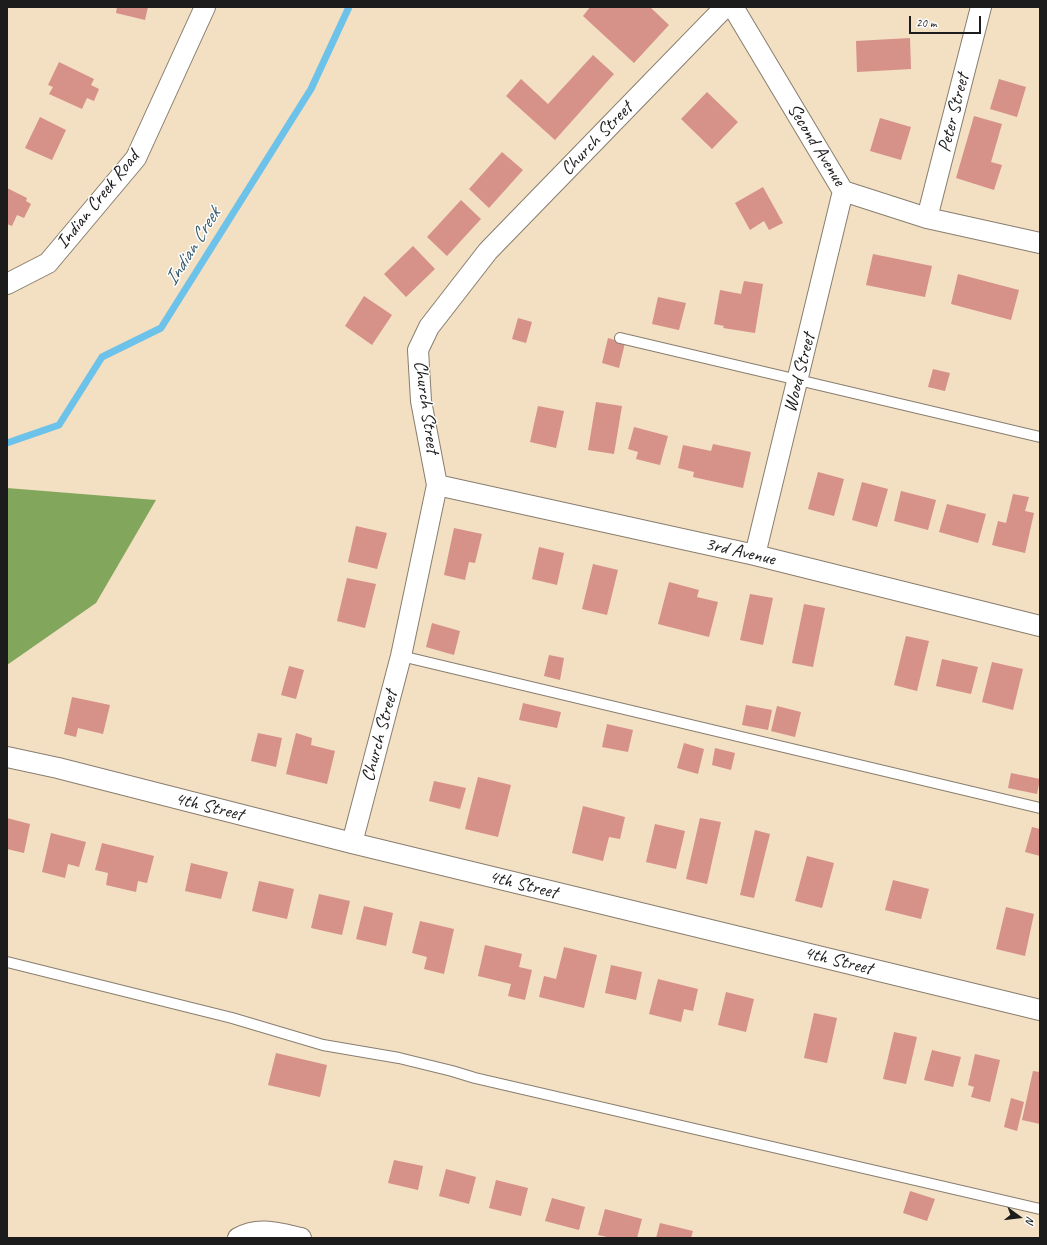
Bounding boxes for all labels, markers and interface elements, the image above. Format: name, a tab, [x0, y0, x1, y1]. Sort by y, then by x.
scale bar	[911, 8, 983, 34]
text: 20 m	[916, 15, 936, 31]
street label: Peter Street	[933, 71, 975, 155]
street label: Church Street	[556, 97, 638, 181]
street label: Second Avenue	[782, 100, 850, 190]
street label: Indian Creek Road	[52, 146, 144, 254]
water label: Indian Creek	[160, 204, 226, 290]
street label: Wood Street	[779, 331, 821, 415]
street label: Church Street	[408, 359, 444, 455]
street label: 3rd Avenue	[703, 533, 777, 571]
street label: Church Street	[357, 688, 403, 784]
street label: 4th Street	[173, 788, 245, 826]
street label: 4th Street	[487, 866, 559, 904]
street label: 4th Street	[802, 942, 874, 980]
north arrow	[999, 1197, 1039, 1237]
text: N	[1023, 1215, 1038, 1225]

